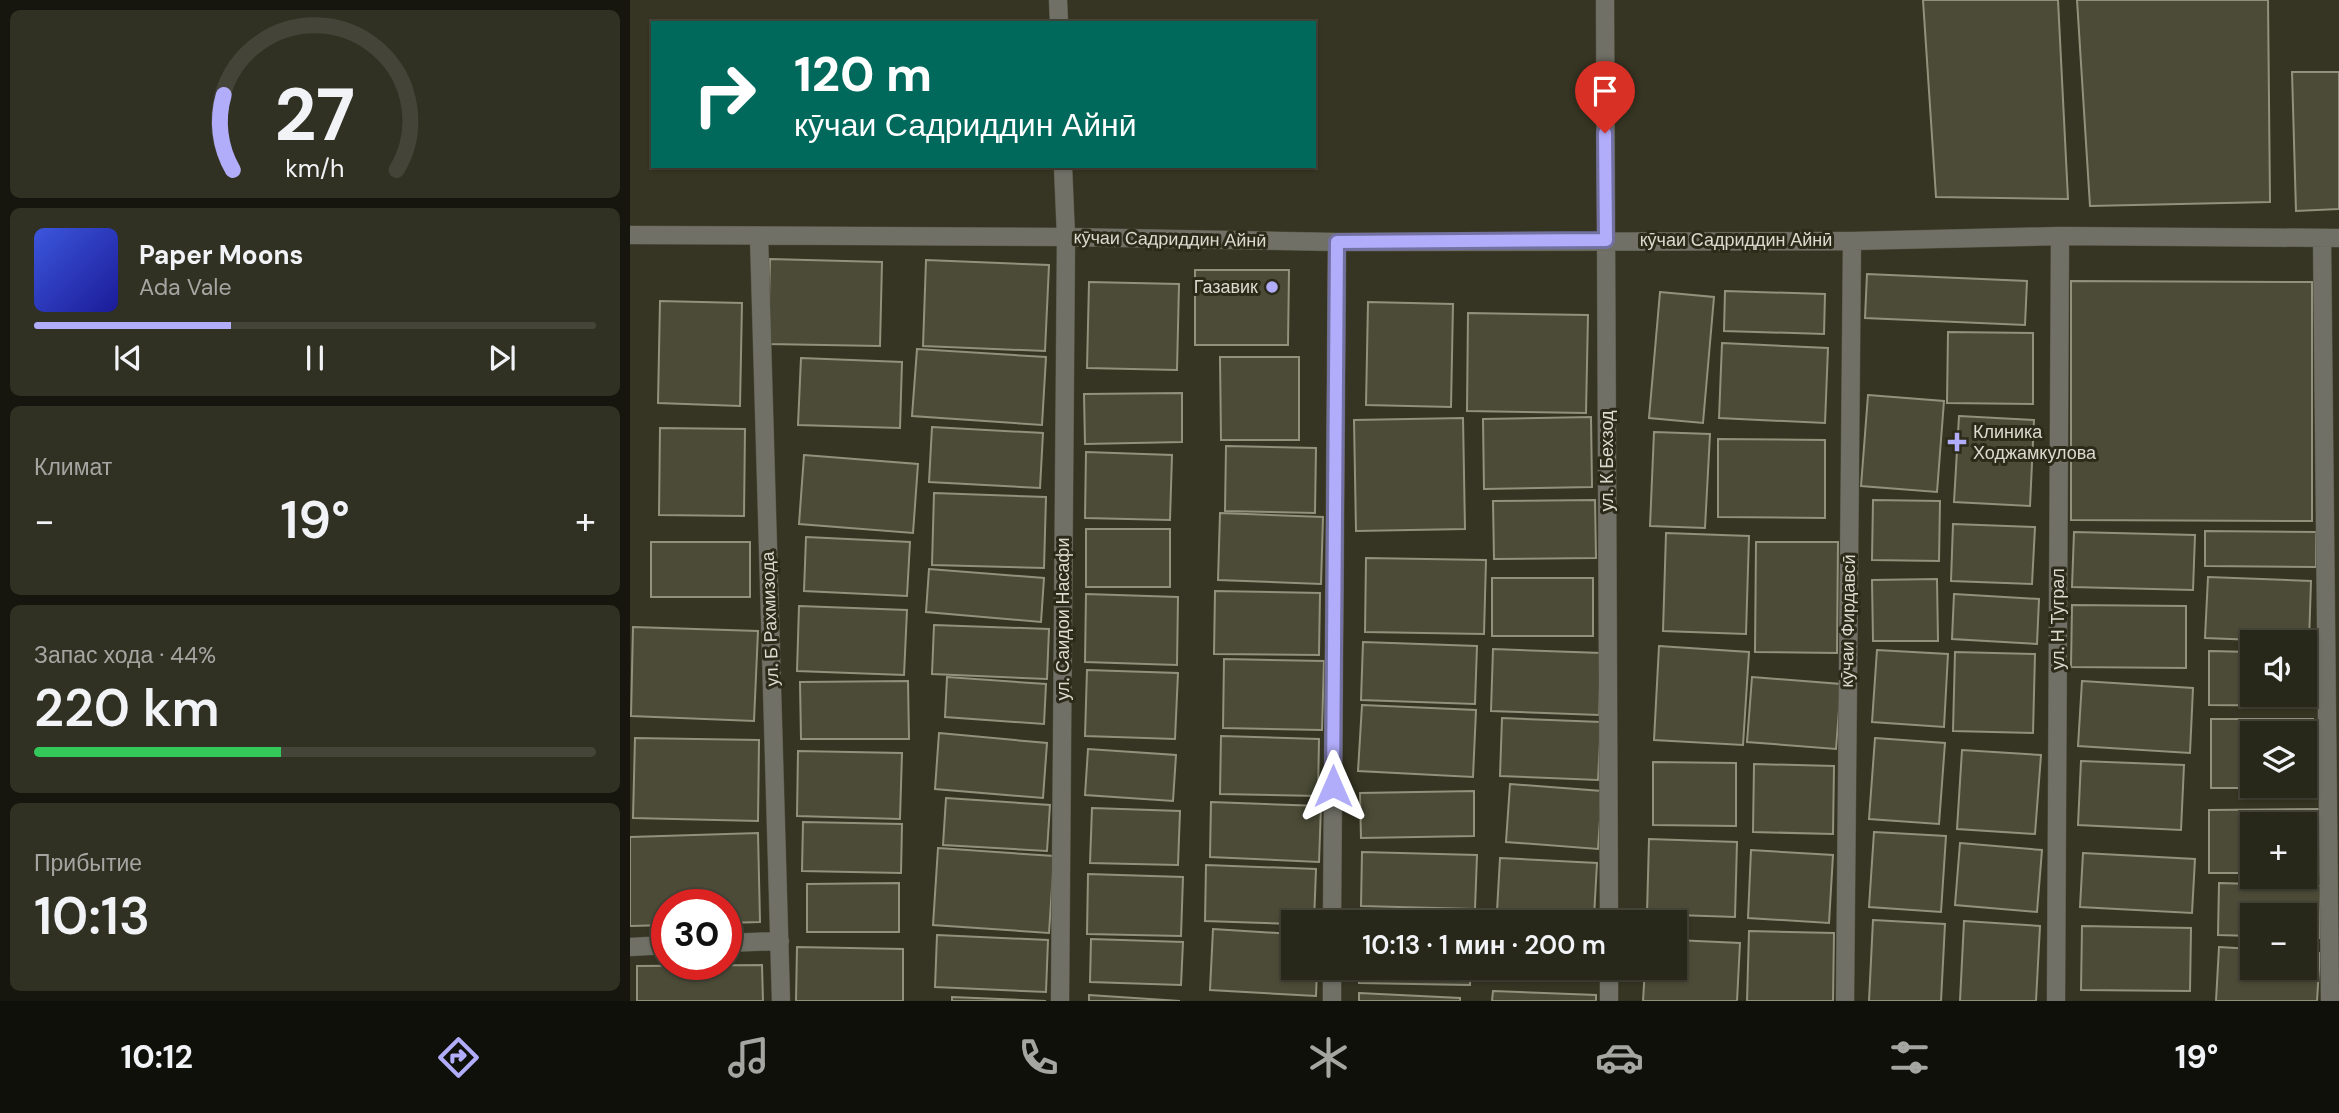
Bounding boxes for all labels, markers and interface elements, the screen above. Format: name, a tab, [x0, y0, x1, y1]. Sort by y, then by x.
text: 120 m	[794, 42, 932, 106]
icon: right	[679, 49, 770, 140]
pin	[1575, 61, 1635, 133]
text: 27	[275, 68, 355, 163]
icon: arrive	[1586, 72, 1624, 110]
text: кӯчаи Садриддин Айнӣ	[794, 104, 1137, 146]
text: km/h	[285, 152, 345, 185]
street label: кӯчаи Садриддин Айнӣ	[1073, 225, 1267, 253]
street label: кӯчаи Садриддин Айнӣ	[1640, 228, 1832, 252]
text: Paper Moons	[139, 238, 303, 272]
text: Ada Vale	[139, 272, 232, 302]
place label: Газавик	[1194, 275, 1258, 299]
marker: Газавик	[1264, 279, 1280, 295]
icon: previous	[109, 339, 147, 377]
icon: pause	[296, 339, 334, 377]
icon: next	[483, 339, 521, 377]
street label: ул. К Бехзод	[1595, 410, 1619, 512]
place label: Клиника Ходжамкулова	[1973, 420, 2097, 465]
marker: Клиника Ходжамкулова	[1947, 432, 1967, 452]
text: Климат	[34, 452, 112, 482]
text: 19°	[280, 486, 350, 554]
text: −	[34, 496, 55, 546]
text: +	[575, 496, 596, 546]
street label: ул. Саидои Насафи	[1051, 538, 1075, 700]
street label: ул. Б Рахмизода	[756, 550, 784, 687]
street label: кӯчаи Фирдавсӣ	[1835, 554, 1861, 688]
street label: ул. Н Туграл	[2046, 568, 2070, 670]
map controls	[2240, 630, 2317, 980]
button: sound	[2240, 630, 2317, 707]
text: Запас хода · 44%	[34, 640, 216, 670]
text: 220 km	[34, 674, 220, 742]
button: layers	[2240, 721, 2317, 798]
position arrow	[1296, 749, 1370, 823]
button: +	[2240, 812, 2317, 889]
text: Прибытие	[34, 848, 142, 878]
text: 10:13	[34, 882, 150, 950]
speed limit sign: 30	[651, 889, 742, 980]
button: −	[2240, 903, 2317, 980]
text: 10:13 · 1 мин · 200 m	[1362, 928, 1606, 962]
icon: directions	[434, 1033, 483, 1082]
icon: music	[724, 1033, 773, 1082]
icon: phone	[1014, 1033, 1063, 1082]
icon: climate	[1304, 1033, 1353, 1082]
icon: car	[1595, 1033, 1644, 1082]
icon: filters	[1885, 1033, 1934, 1082]
text: 10:12	[121, 1036, 193, 1078]
text: 19°	[2175, 1036, 2218, 1078]

